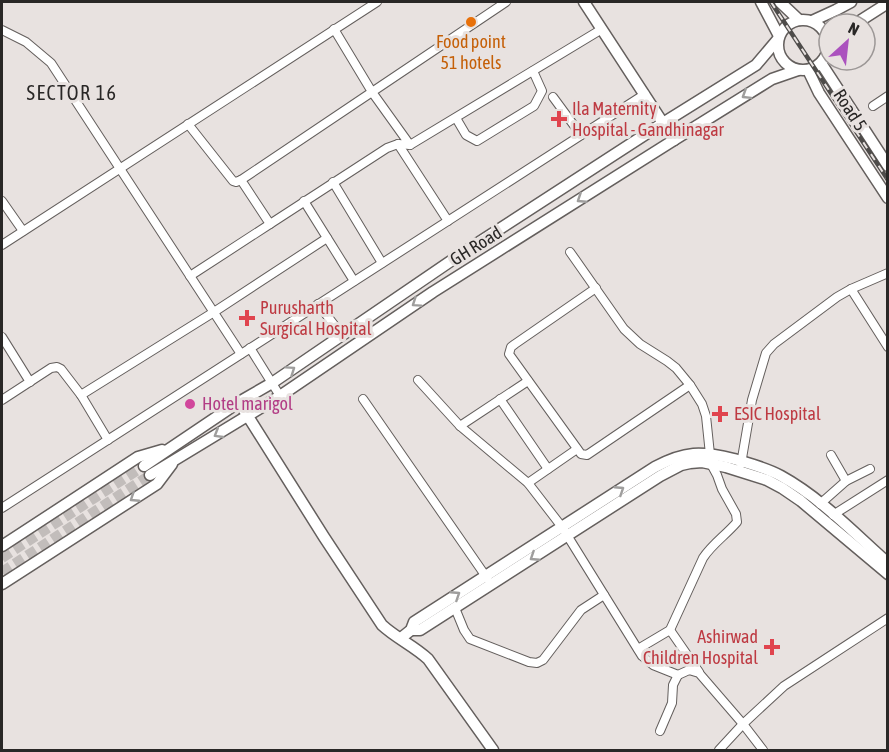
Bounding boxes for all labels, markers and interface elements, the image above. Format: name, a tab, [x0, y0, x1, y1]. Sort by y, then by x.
north arrow	[817, 12, 877, 72]
marker: Food point 51 hotels	[464, 15, 478, 29]
text: N	[846, 18, 862, 39]
place label: Food point 51 hotels	[436, 31, 506, 73]
district label: SECTOR 16	[26, 81, 118, 104]
street label: Road 5	[829, 85, 872, 134]
one-way arrow	[742, 88, 752, 100]
place label: Ila Maternity Hospital - Gandhinagar	[572, 98, 725, 140]
marker: Ila Maternity Hospital - Gandhinagar	[550, 110, 568, 128]
one-way arrow	[577, 192, 587, 204]
street label: GH Road	[446, 222, 505, 270]
one-way arrow	[412, 296, 422, 308]
place label: Purusharth Surgical Hospital	[260, 297, 372, 339]
marker: Purusharth Surgical Hospital	[238, 309, 256, 327]
one-way arrow	[284, 366, 295, 377]
place label: Hotel marigol	[202, 393, 293, 414]
marker: Hotel marigol	[183, 397, 197, 411]
place label: ESIC Hospital	[734, 403, 821, 424]
marker: ESIC Hospital	[711, 405, 729, 423]
one-way arrow	[214, 426, 224, 438]
one-way arrow	[613, 486, 624, 497]
one-way arrow	[130, 491, 140, 503]
one-way arrow	[530, 550, 541, 561]
one-way arrow	[450, 591, 460, 603]
place label: Ashirwad Children Hospital	[643, 626, 758, 668]
marker: Ashirwad Children Hospital	[763, 638, 781, 656]

